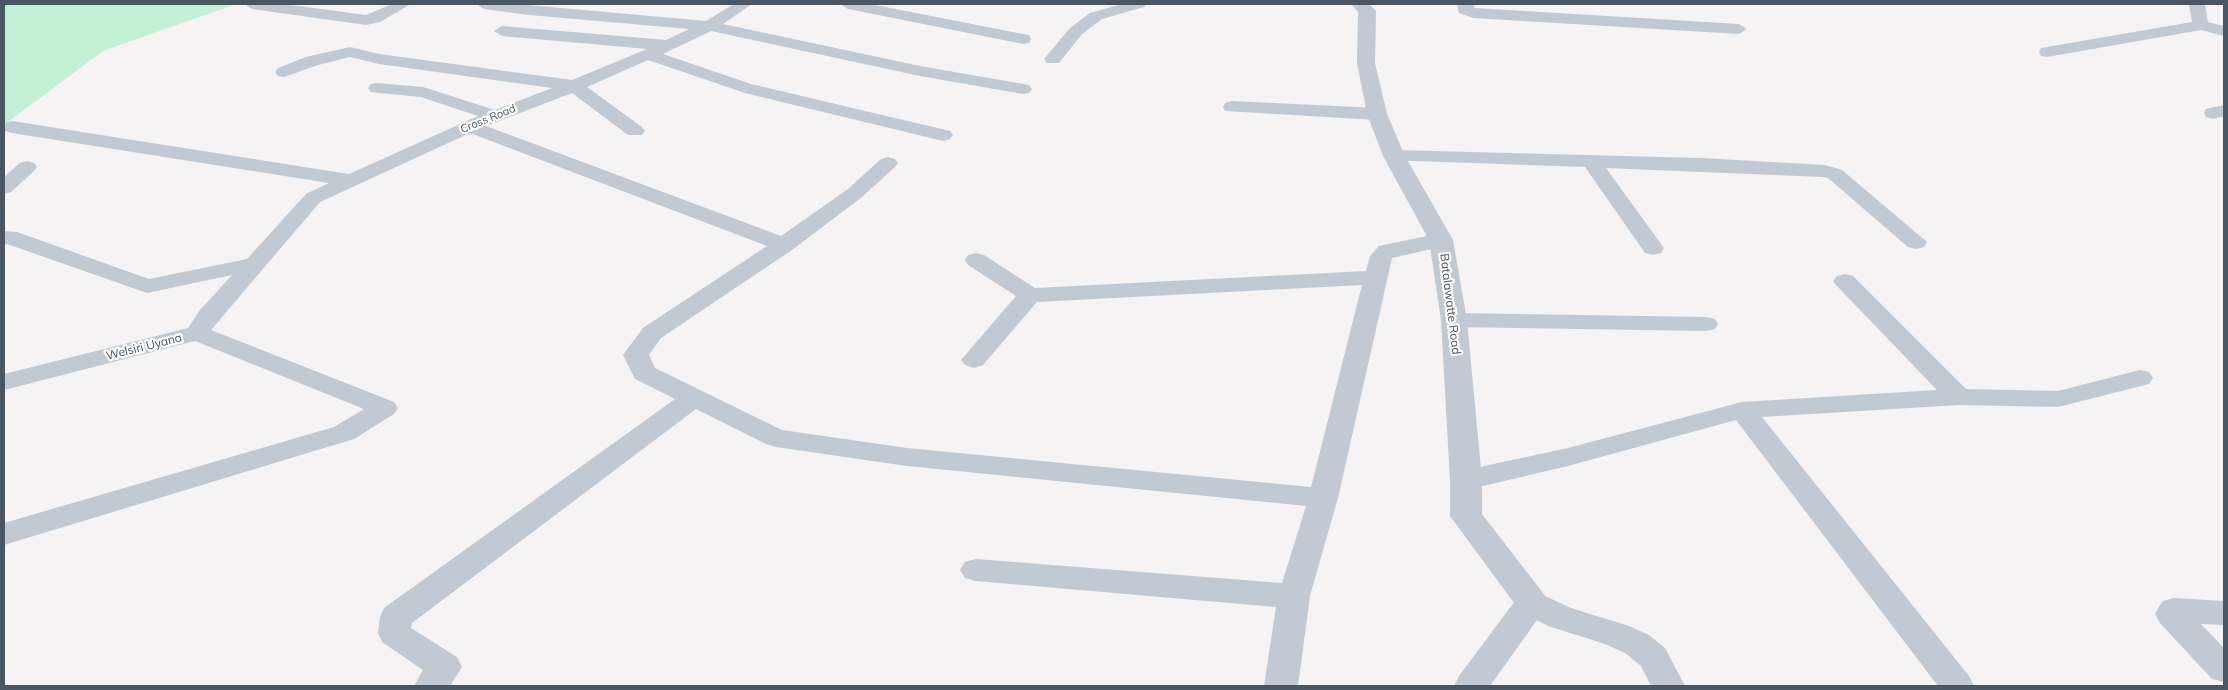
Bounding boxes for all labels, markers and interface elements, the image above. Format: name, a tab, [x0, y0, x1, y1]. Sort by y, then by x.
street label: Cross Road	[458, 102, 518, 136]
street label: Batalawatte Road	[1437, 253, 1463, 355]
street label: Welsiri Uyana	[105, 331, 183, 363]

